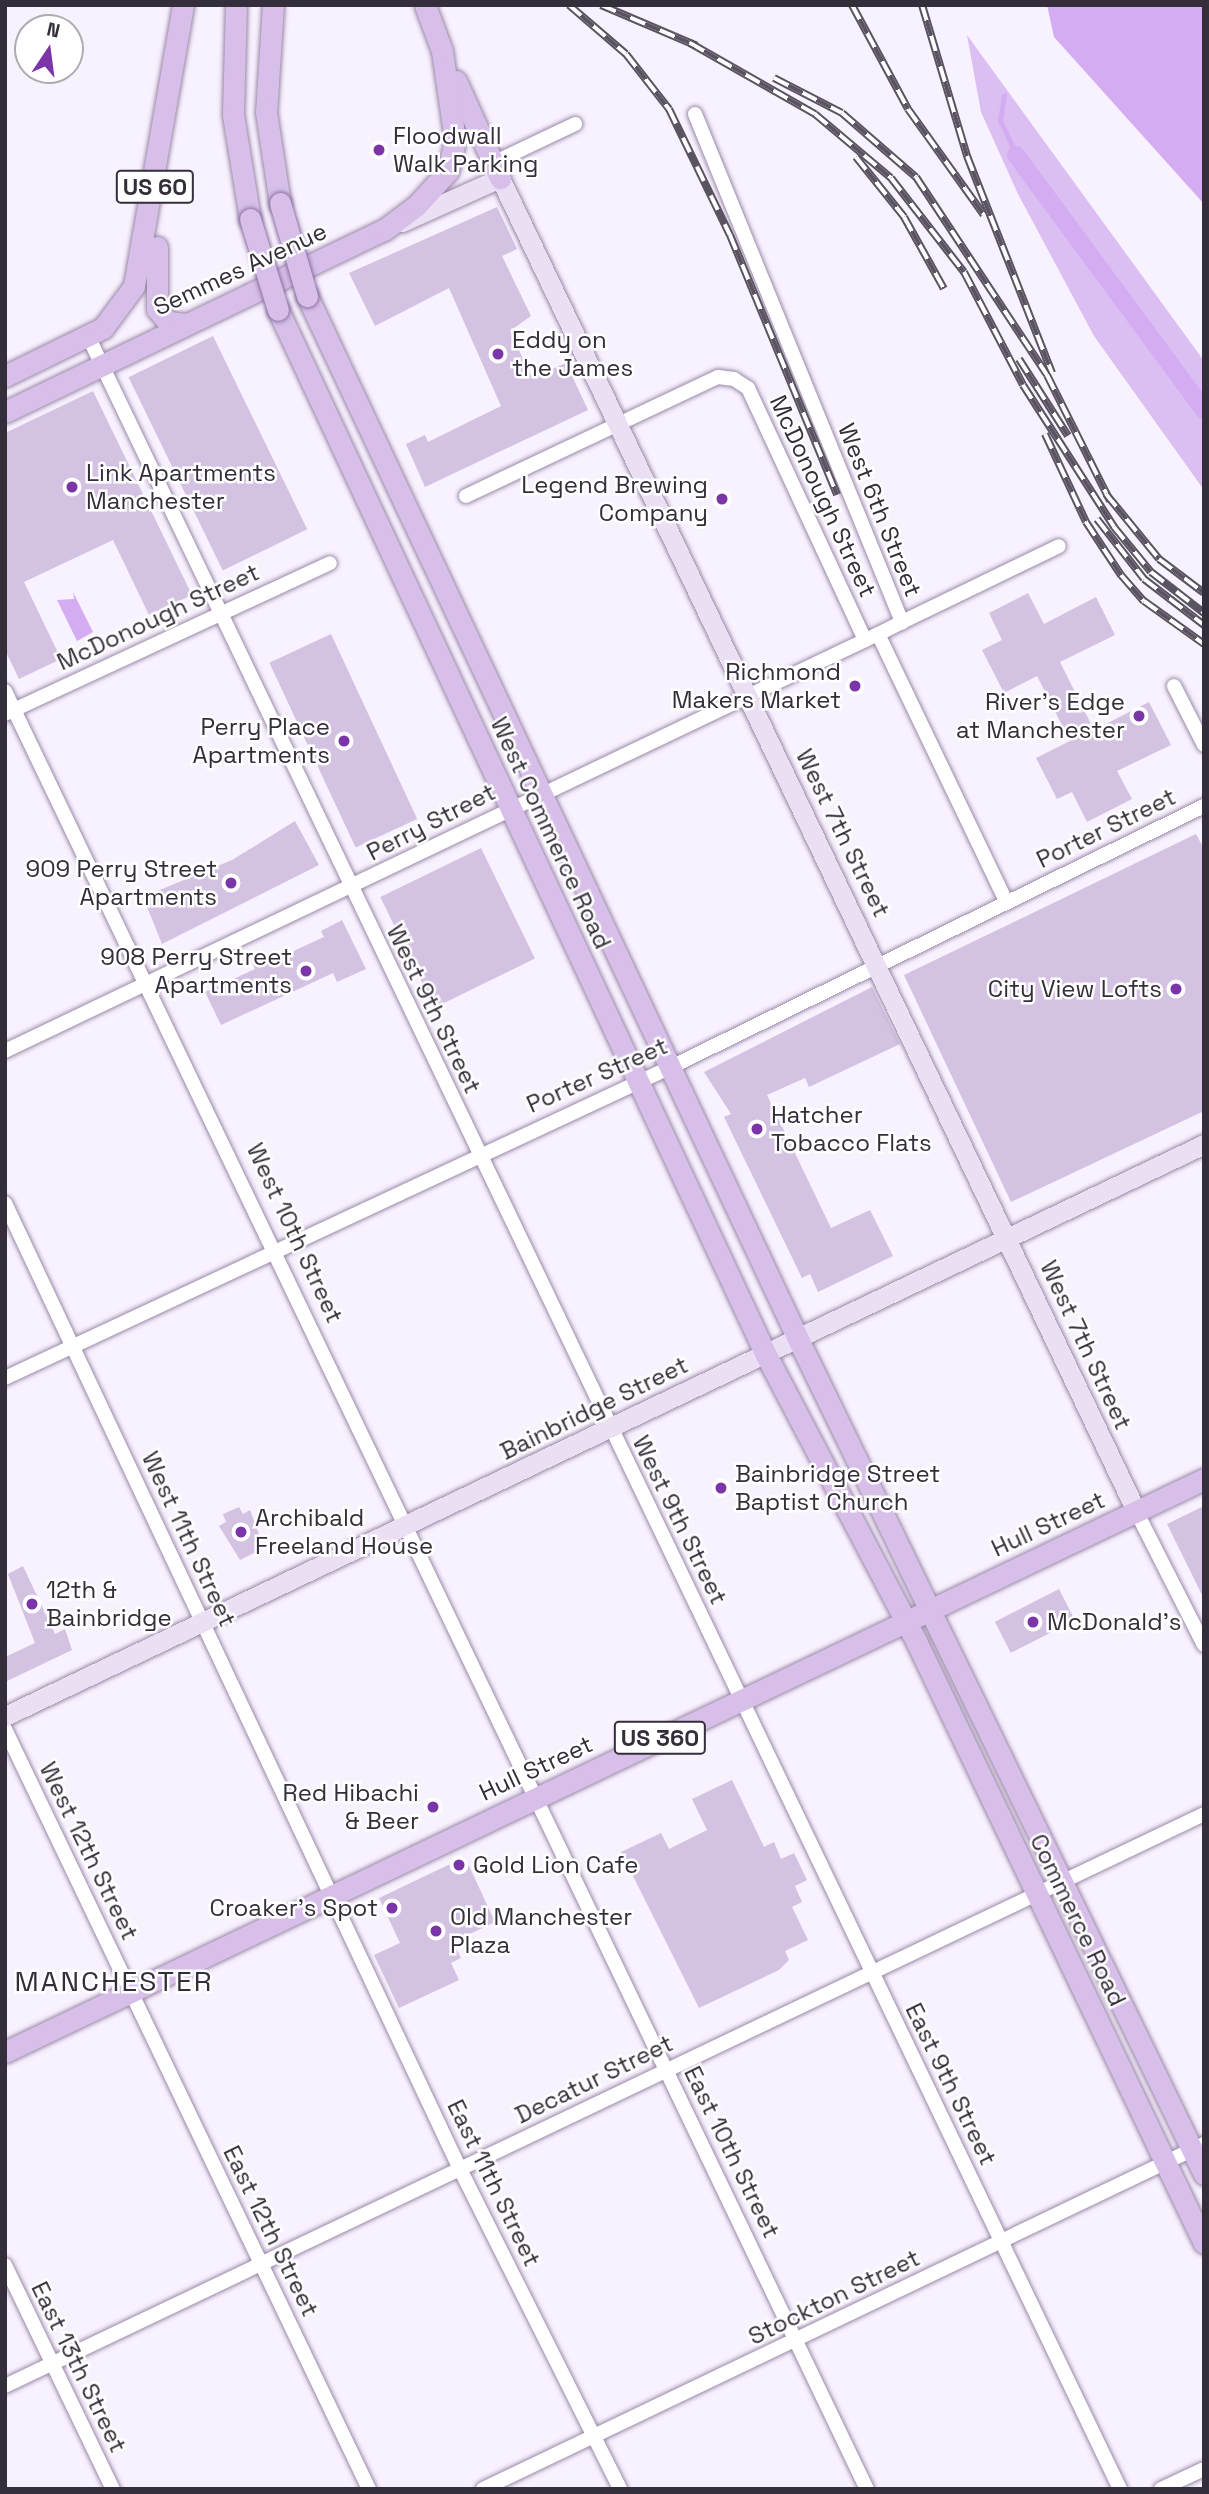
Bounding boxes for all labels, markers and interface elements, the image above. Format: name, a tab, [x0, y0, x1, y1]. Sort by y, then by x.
north arrow	[14, 14, 84, 84]
text: N	[44, 16, 62, 44]
place label: Floodwall Walk Parking	[393, 122, 538, 178]
marker: Floodwall Walk Parking	[371, 142, 387, 158]
road number: US 60	[115, 168, 195, 206]
street label: Semmes Avenue	[149, 216, 331, 322]
place label: Eddy on the James	[512, 326, 633, 382]
marker: Eddy on the James	[490, 346, 506, 362]
street label: McDonough Street	[764, 390, 882, 602]
street label: West 6th Street	[832, 419, 928, 601]
place label: Link Apartments Manchester	[86, 459, 276, 515]
place label: Legend Brewing Company	[521, 471, 708, 527]
marker: Link Apartments Manchester	[64, 479, 80, 495]
marker: Legend Brewing Company	[714, 491, 730, 507]
street label: McDonough Street	[52, 558, 264, 676]
place label: Richmond Makers Market	[672, 658, 841, 714]
marker: Richmond Makers Market	[847, 678, 863, 694]
place label: River's Edge at Manchester	[956, 688, 1125, 744]
marker: River's Edge at Manchester	[1131, 708, 1147, 724]
place label: Perry Place Apartments	[193, 713, 330, 769]
street label: West Commerce Road	[485, 713, 617, 953]
marker: Perry Place Apartments	[336, 733, 352, 749]
street label: West 7th Street	[790, 744, 896, 922]
street label: Perry Street	[362, 777, 500, 867]
street label: Porter Street	[1032, 782, 1180, 874]
place label: 909 Perry Street Apartments	[26, 855, 217, 911]
marker: 909 Perry Street Apartments	[223, 875, 239, 891]
street label: West 9th Street	[381, 920, 487, 1098]
place label: 908 Perry Street Apartments	[100, 943, 292, 999]
marker: 908 Perry Street Apartments	[298, 963, 314, 979]
place label: City View Lofts	[987, 975, 1162, 1003]
marker: City View Lofts	[1168, 981, 1184, 997]
street label: Porter Street	[522, 1031, 672, 1119]
place label: Hatcher Tobacco Flats	[771, 1101, 932, 1157]
marker: Hatcher Tobacco Flats	[749, 1121, 765, 1137]
street label: West 10th Street	[241, 1138, 349, 1328]
street label: West 7th Street	[1034, 1256, 1138, 1434]
street label: Bainbridge Street	[495, 1350, 693, 1466]
street label: West 9th Street	[627, 1431, 733, 1609]
street label: West 11th Street	[136, 1447, 242, 1631]
place label: Bainbridge Street Baptist Church	[735, 1460, 940, 1516]
marker: Bainbridge Street Baptist Church	[713, 1480, 729, 1496]
street label: Hull Street	[987, 1485, 1109, 1563]
place label: Archibald Freeland House	[255, 1504, 433, 1560]
marker: Archibald Freeland House	[233, 1524, 249, 1540]
place label: 12th & Bainbridge	[46, 1576, 172, 1632]
marker: 12th & Bainbridge	[24, 1596, 40, 1612]
place label: McDonald's	[1047, 1608, 1181, 1636]
marker: McDonald's	[1025, 1614, 1041, 1630]
road number: US 360	[613, 1718, 707, 1758]
street label: Hull Street	[475, 1729, 597, 1807]
street label: West 12th Street	[33, 1757, 145, 1945]
place label: Red Hibachi & Beer	[283, 1779, 419, 1835]
marker: Red Hibachi & Beer	[425, 1799, 441, 1815]
street label: Commerce Road	[1024, 1829, 1132, 2011]
place label: Gold Lion Cafe	[473, 1851, 639, 1879]
marker: Gold Lion Cafe	[451, 1857, 467, 1873]
place label: Croaker’s Spot	[209, 1894, 378, 1922]
marker: Croaker’s Spot	[384, 1900, 400, 1916]
place label: Old Manchester Plaza	[450, 1903, 632, 1959]
marker: Old Manchester Plaza	[428, 1923, 444, 1939]
district label: MANCHESTER	[16, 1964, 212, 1998]
street label: East 9th Street	[899, 1998, 1003, 2170]
street label: Decatur Street	[510, 2028, 678, 2130]
street label: East 10th Street	[678, 2061, 786, 2243]
street label: East 11th Street	[441, 2095, 547, 2271]
street label: East 12th Street	[217, 2141, 325, 2321]
street label: Stockton Street	[744, 2243, 924, 2351]
street label: East 13th Street	[25, 2277, 133, 2457]

